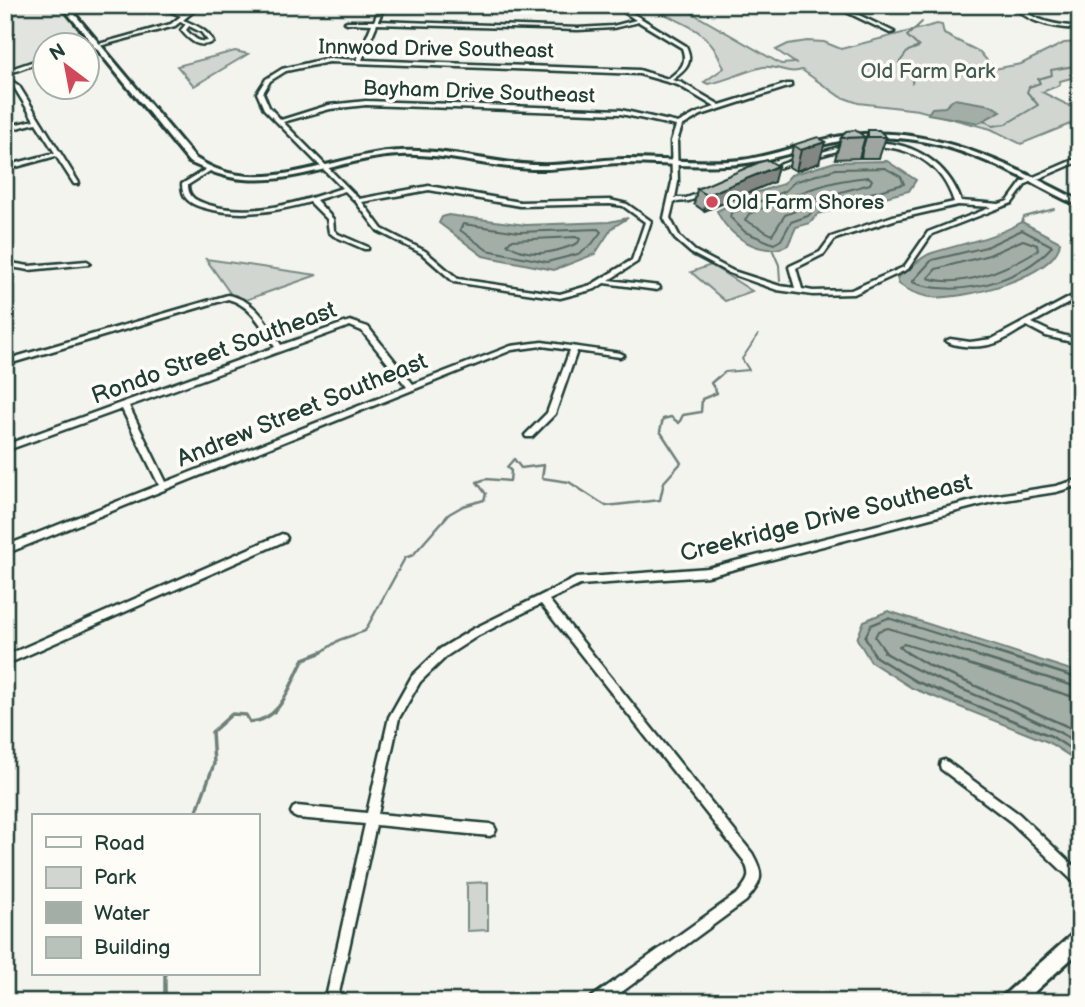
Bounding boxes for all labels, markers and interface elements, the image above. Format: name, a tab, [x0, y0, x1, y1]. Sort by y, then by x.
north arrow	[32, 32, 102, 102]
street label: Innwood Drive Southeast	[318, 34, 555, 64]
text: N	[46, 39, 70, 66]
park label: Old Farm Park	[861, 59, 996, 84]
street label: Bayham Drive Southeast	[362, 75, 596, 109]
place label: Old Farm Shores	[726, 190, 884, 215]
marker: Old Farm Shores	[704, 194, 720, 210]
street label: Rondo Street Southeast	[88, 295, 341, 411]
street label: Andrew Street Southeast	[173, 346, 432, 474]
street label: Creekridge Drive Southeast	[677, 468, 975, 568]
legend	[32, 814, 259, 976]
text: Road	[94, 831, 145, 856]
text: Park	[94, 865, 137, 890]
text: Water	[94, 901, 150, 926]
text: Building	[94, 935, 170, 960]

